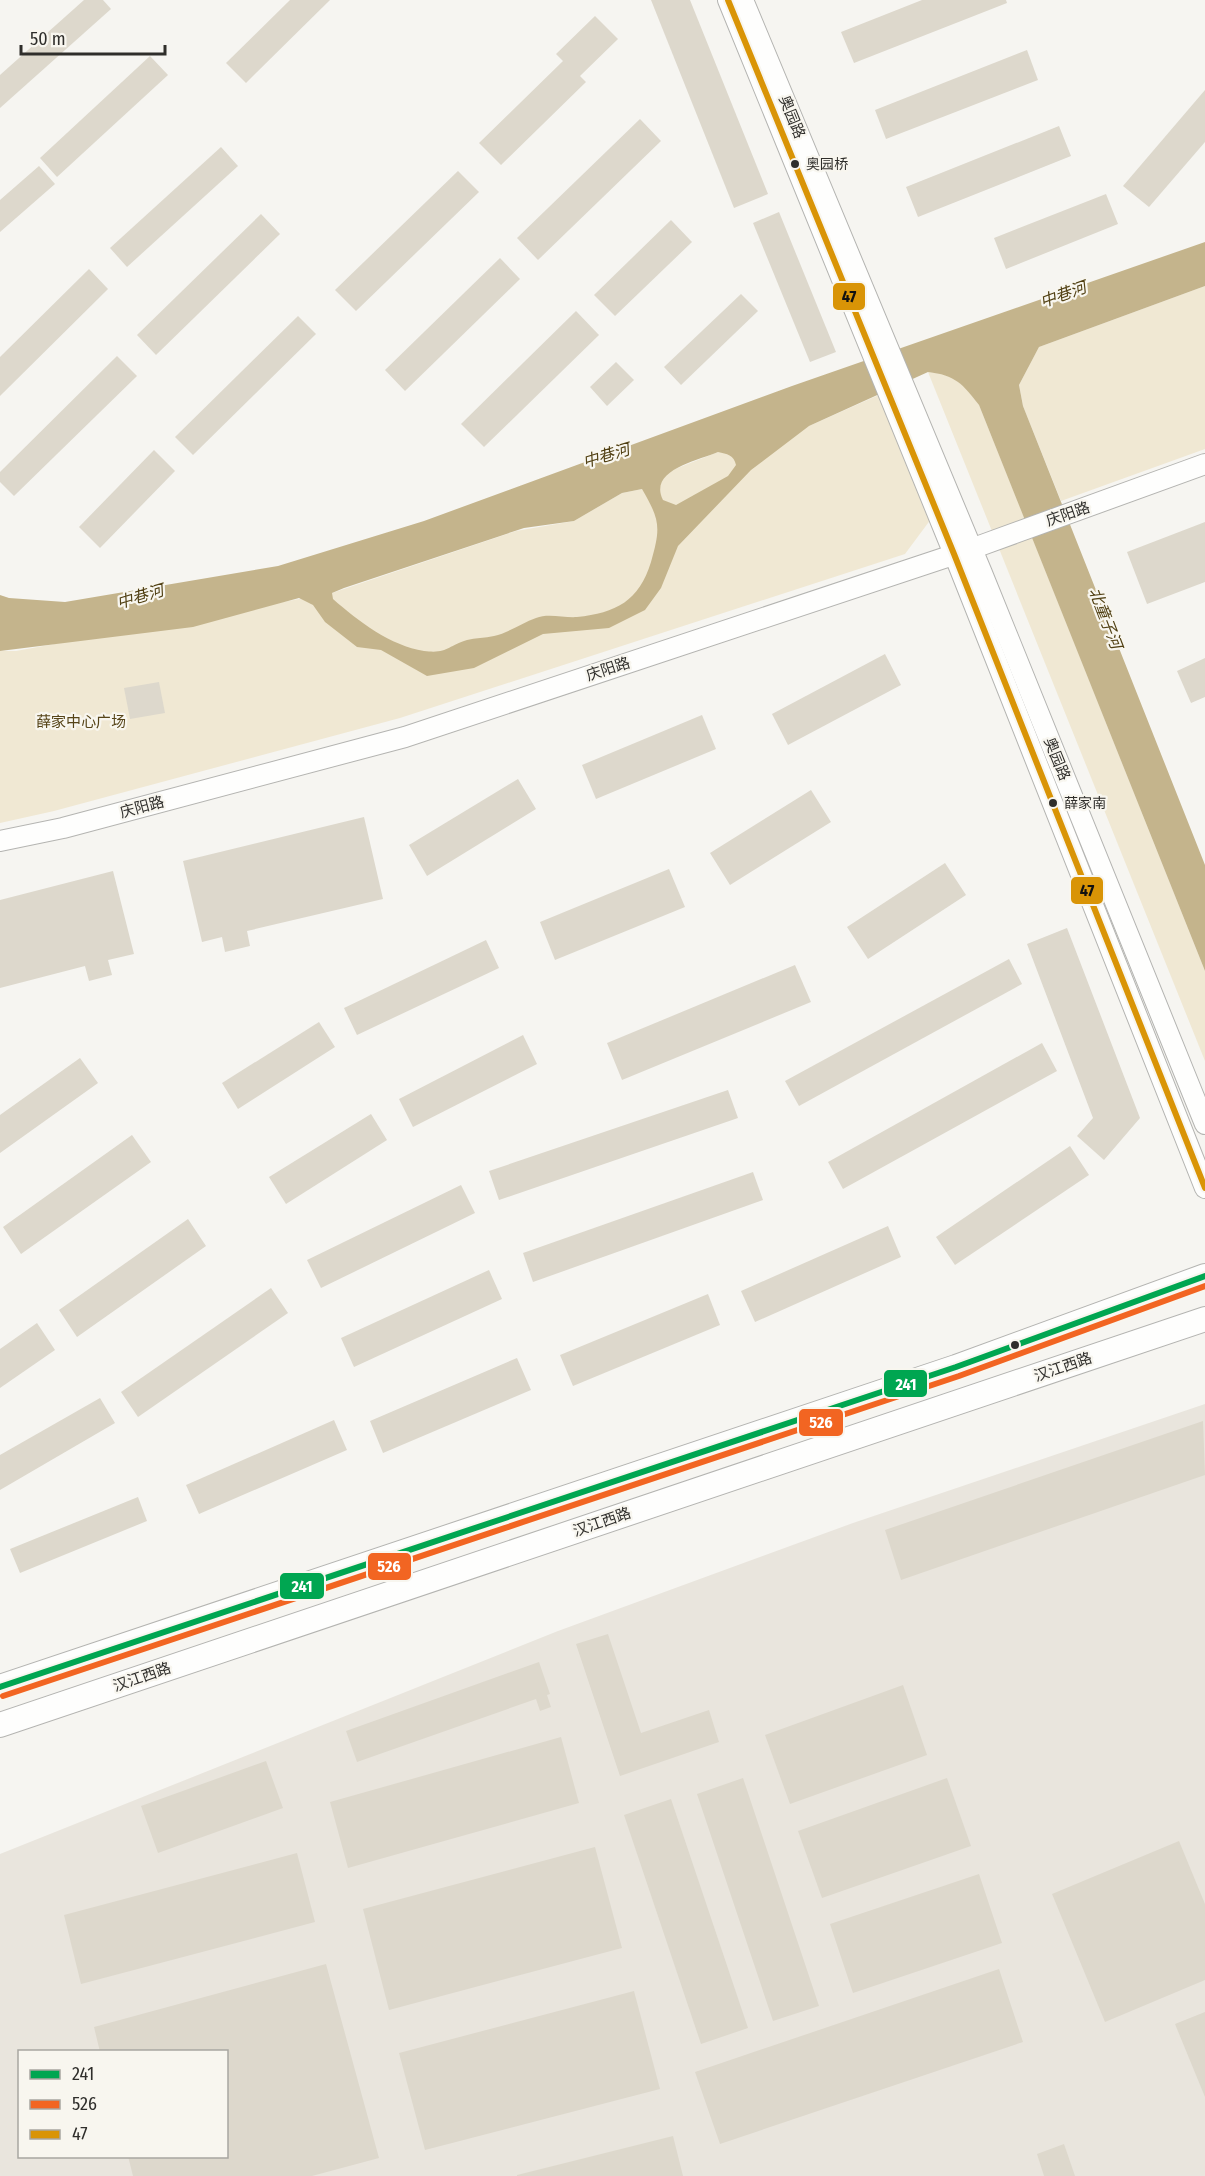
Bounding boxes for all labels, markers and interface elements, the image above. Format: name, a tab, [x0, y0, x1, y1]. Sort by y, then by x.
scale bar	[21, 18, 165, 56]
text: 50 m	[30, 28, 66, 50]
street label: 奥园路	[775, 93, 809, 141]
place label: 奥园桥	[806, 156, 848, 173]
marker: 奥园桥	[789, 158, 801, 170]
water label: 中巷河	[1037, 276, 1092, 312]
line badge: 47	[832, 282, 866, 311]
text: 47	[842, 287, 857, 306]
water label: 中巷河	[580, 439, 635, 472]
street label: 庆阳路	[1044, 498, 1092, 530]
water label: 中巷河	[114, 580, 169, 613]
water label: 北童子河	[1085, 585, 1127, 654]
street label: 庆阳路	[584, 653, 632, 685]
park label: 薛家中心广场	[36, 713, 126, 731]
street label: 奥园路	[1040, 735, 1074, 783]
street label: 庆阳路	[118, 792, 166, 822]
place label: 薛家南	[1064, 795, 1106, 812]
marker: 薛家南	[1047, 797, 1059, 809]
line badge: 47	[1070, 876, 1104, 905]
text: 47	[1080, 881, 1095, 900]
unlabelled marker	[1009, 1339, 1021, 1351]
street label: 汉江西路	[1032, 1349, 1094, 1385]
line badge: 241	[883, 1369, 928, 1398]
text: 241	[894, 1375, 917, 1394]
line badge: 526	[798, 1408, 844, 1437]
text: 526	[809, 1413, 833, 1432]
street label: 汉江西路	[571, 1504, 633, 1540]
line badge: 526	[367, 1552, 412, 1581]
text: 526	[377, 1557, 401, 1576]
line badge: 241	[279, 1572, 325, 1600]
text: 241	[290, 1577, 313, 1596]
street label: 汉江西路	[111, 1659, 173, 1695]
legend	[18, 2050, 228, 2158]
text: 241	[72, 2063, 94, 2085]
text: 526	[72, 2093, 97, 2115]
text: 47	[72, 2123, 88, 2145]

